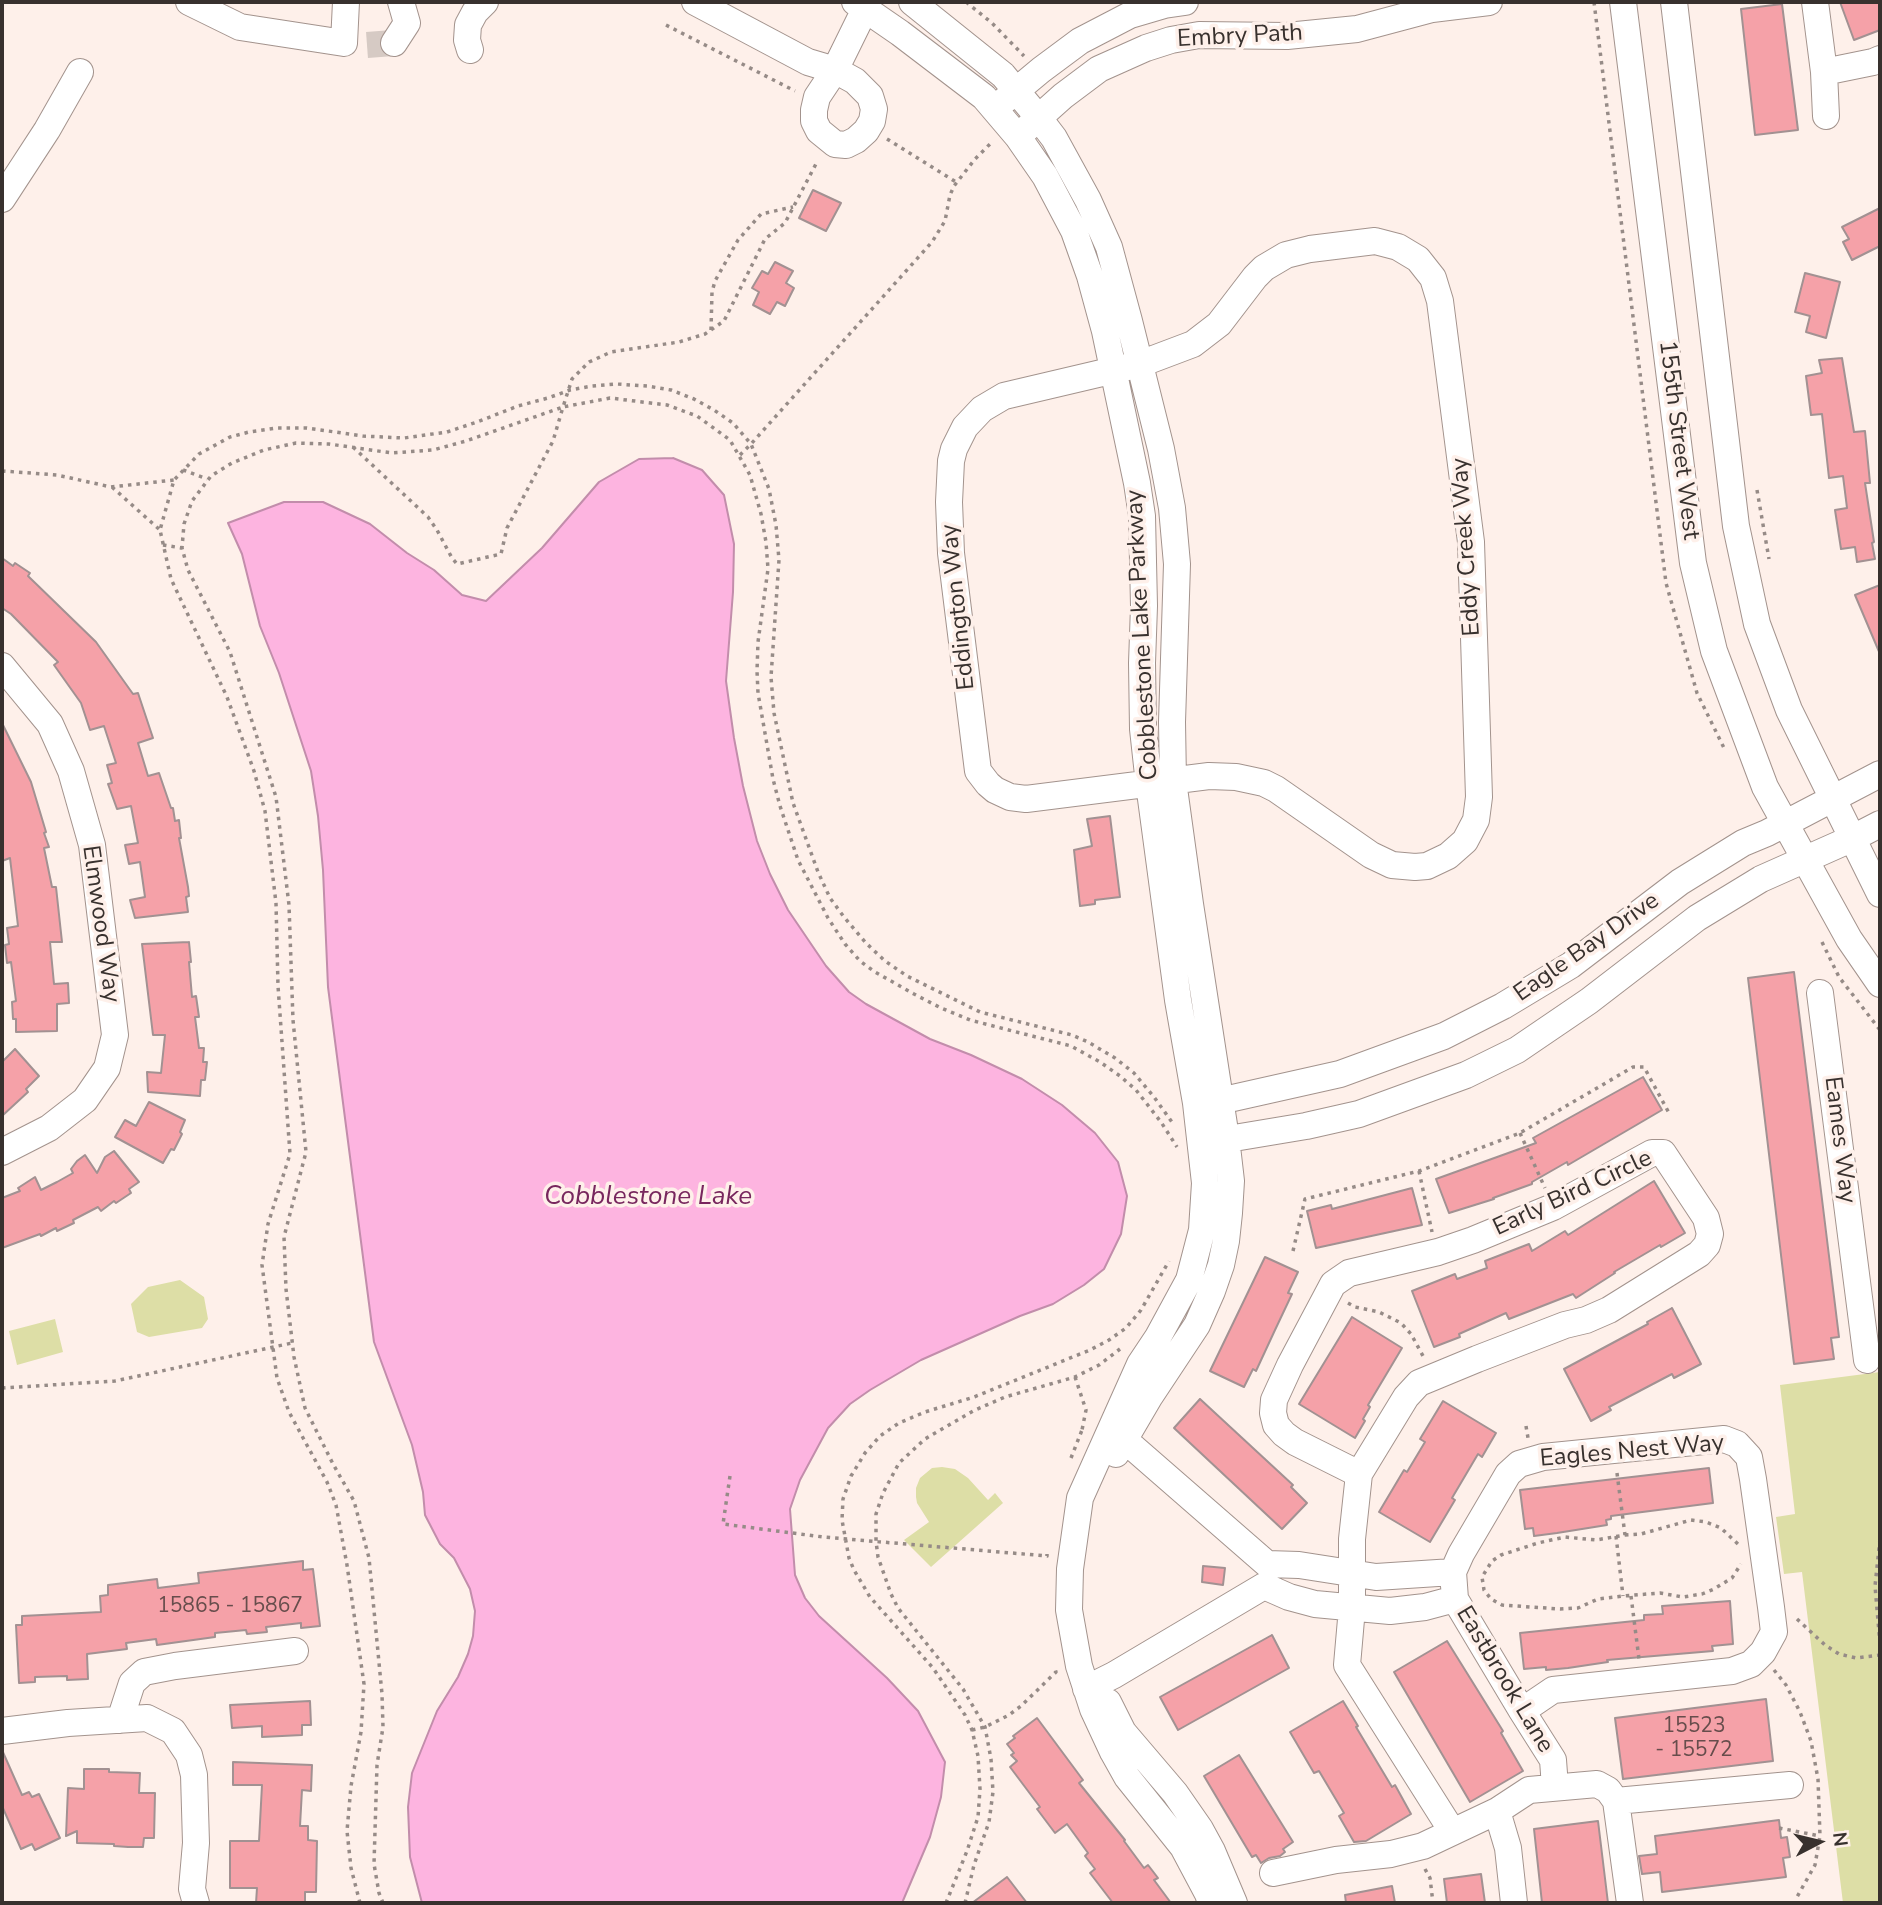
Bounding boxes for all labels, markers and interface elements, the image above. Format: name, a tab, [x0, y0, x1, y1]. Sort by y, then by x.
street label: Embry Path	[1176, 19, 1304, 55]
street label: 155th Street West	[1651, 339, 1705, 541]
street label: Eddy Creek Way	[1446, 457, 1488, 637]
street label: Cobblestone Lake Parkway	[1121, 489, 1165, 781]
street label: Eddington Way	[936, 523, 982, 691]
street label: Elmwood Way	[75, 844, 125, 1004]
street label: Eagle Bay Drive	[1509, 887, 1665, 1009]
street label: Eames Way	[1817, 1075, 1861, 1205]
street label: Early Bird Circle	[1489, 1145, 1657, 1243]
water label: Cobblestone Lake	[544, 1182, 752, 1214]
street label: Eagles Nest Way	[1539, 1430, 1725, 1474]
house number: 15865 - 15867	[157, 1594, 303, 1620]
street label: Eastbrook Lane	[1449, 1602, 1559, 1758]
house number: 15523 - 15572	[1655, 1714, 1733, 1764]
north arrow	[1784, 1807, 1854, 1877]
text: N	[1826, 1831, 1854, 1848]

